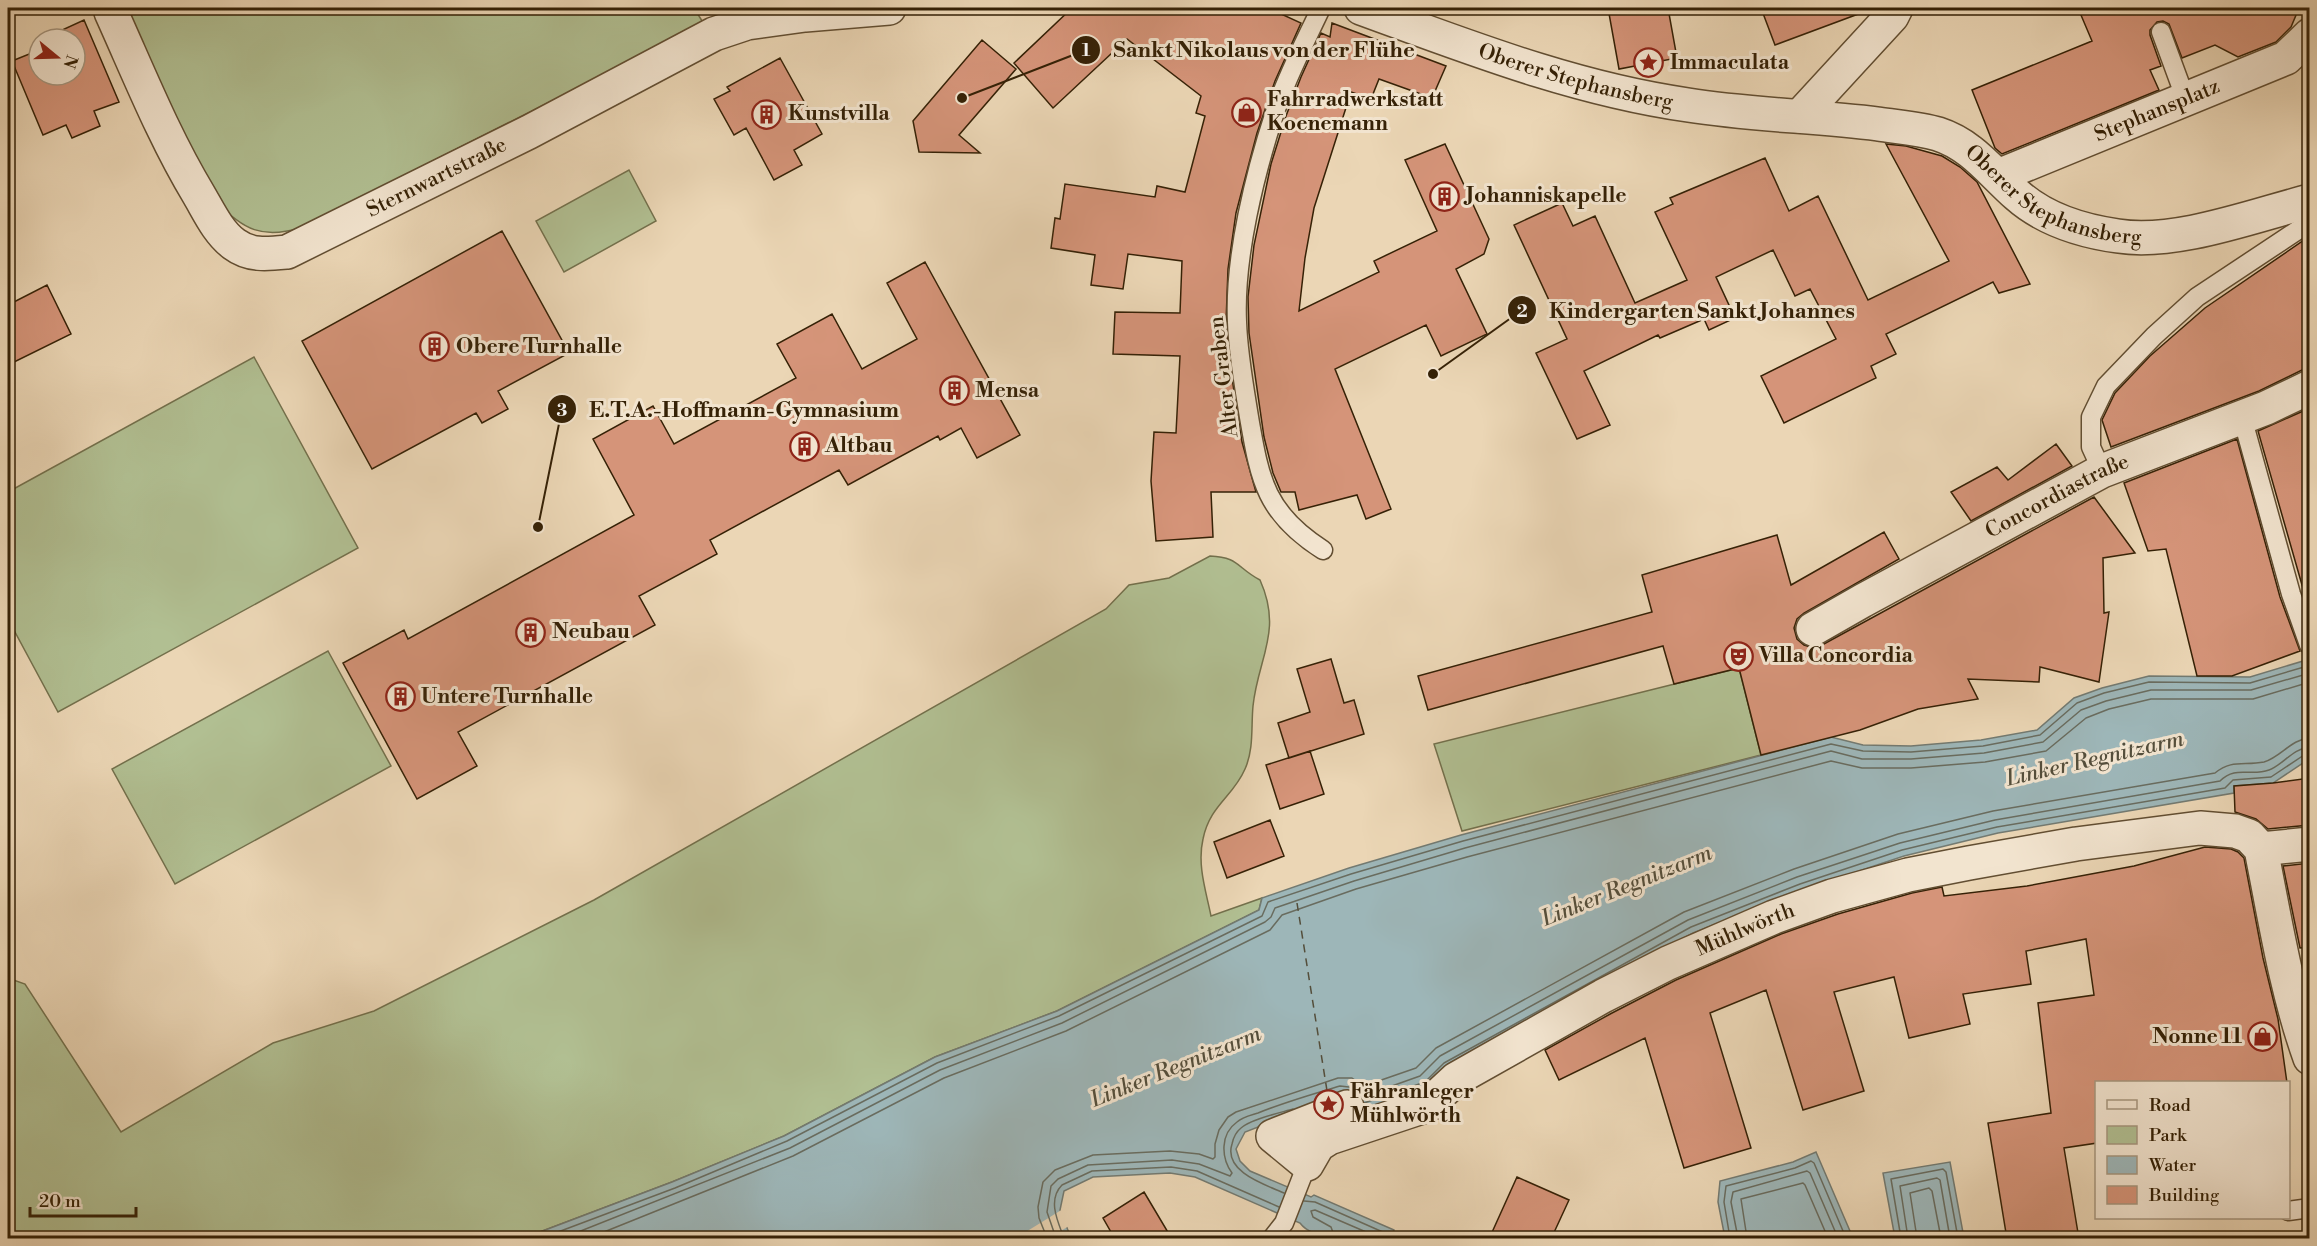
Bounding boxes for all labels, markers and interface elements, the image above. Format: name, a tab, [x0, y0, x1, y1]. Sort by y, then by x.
north arrow	[27, 27, 87, 87]
callout: Sankt Nikolaus von der Flühe	[1071, 30, 1427, 70]
text: Sankt Nikolaus von der Flühe	[1113, 37, 1415, 64]
street label: Oberer Stephansberg	[1475, 38, 1675, 116]
text: 1	[1082, 39, 1091, 62]
place icon: Immaculata	[1633, 47, 1665, 79]
place label: Immaculata	[1670, 50, 1790, 76]
text: N	[59, 52, 82, 71]
street label: Stephansplatz	[2090, 73, 2224, 148]
place label: Fahrradwerkstatt Koenemann	[1267, 87, 1444, 137]
shop icon: Fahrradwerkstatt Koenemann	[1230, 96, 1262, 128]
building icon: Kunstvilla	[751, 98, 783, 130]
place label: Kunstvilla	[788, 101, 890, 127]
street label: Sternwartstraße	[362, 132, 511, 223]
street label: Oberer Stephansberg	[1960, 139, 2142, 251]
building icon: Johanniskapelle	[1429, 180, 1461, 212]
place label: Johanniskapelle	[1463, 183, 1627, 209]
callout: Kindergarten Sankt Johannes	[1507, 290, 1867, 330]
text: Kindergarten Sankt Johannes	[1549, 298, 1855, 325]
text: 2	[1516, 300, 1528, 323]
street label: Alter Graben	[1204, 314, 1244, 440]
building icon: Obere Turnhalle	[419, 331, 451, 363]
place label: Obere Turnhalle	[456, 334, 622, 360]
building icon: Mensa	[938, 375, 970, 407]
place label: Mensa	[975, 378, 1040, 404]
callout: E.T.A.-Hoffmann-Gymnasium	[547, 389, 911, 429]
text: E.T.A.-Hoffmann-Gymnasium	[589, 397, 899, 424]
text: 3	[557, 399, 568, 422]
building icon: Altbau	[788, 430, 820, 462]
place label: Altbau	[824, 433, 893, 459]
street label: Concordiastraße	[1981, 449, 2133, 545]
building icon: Neubau	[515, 616, 547, 648]
place label: Neubau	[552, 619, 630, 645]
theatre icon: Villa Concordia	[1722, 640, 1754, 672]
place label: Villa Concordia	[1758, 643, 1913, 669]
building icon: Untere Turnhalle	[384, 681, 416, 713]
place label: Untere Turnhalle	[421, 684, 593, 710]
water label: Linker Regnitzarm	[2003, 725, 2187, 793]
water label: Linker Regnitzarm	[1537, 839, 1716, 933]
street label: Mühlwörth	[1692, 897, 1799, 962]
water label: Linker Regnitzarm	[1086, 1020, 1265, 1114]
shop icon: Nonne 11	[2247, 1021, 2279, 1053]
place label: Nonne 11	[2152, 1024, 2242, 1050]
place label: Fähranleger Mühlwörth	[1350, 1079, 1474, 1129]
legend	[2095, 1081, 2290, 1219]
place icon: Fähranleger Mühlwörth	[1313, 1088, 1345, 1120]
text: Road	[2149, 1094, 2192, 1117]
text: Park	[2149, 1124, 2188, 1147]
text: Water	[2148, 1154, 2197, 1177]
scale bar	[30, 1180, 136, 1218]
text: Building	[2148, 1184, 2220, 1207]
text: 20 m	[39, 1190, 81, 1213]

